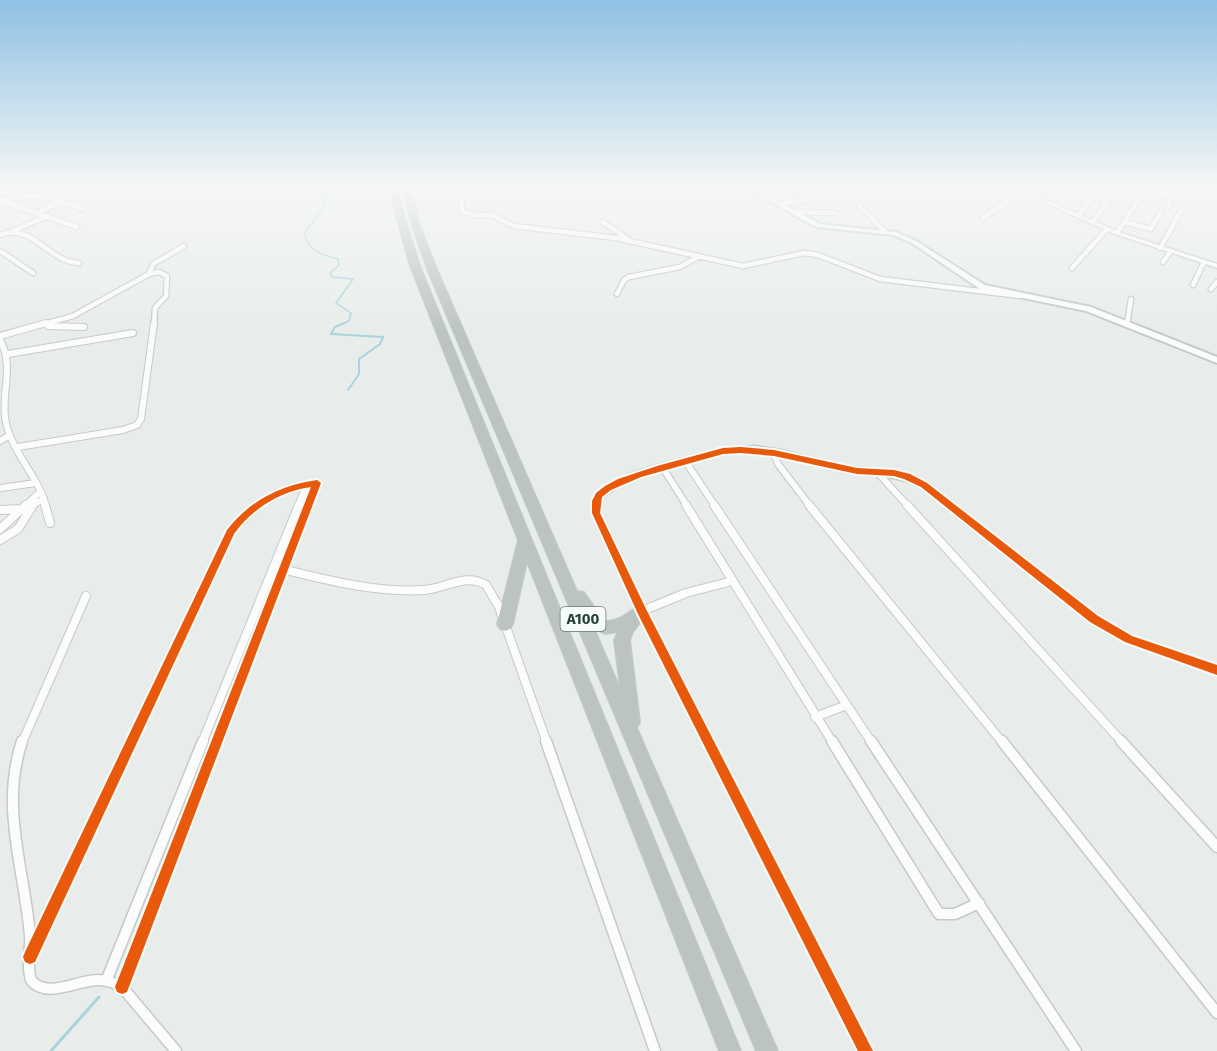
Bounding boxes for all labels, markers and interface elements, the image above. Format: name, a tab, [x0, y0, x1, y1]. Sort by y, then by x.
road number: A100	[560, 607, 606, 631]

